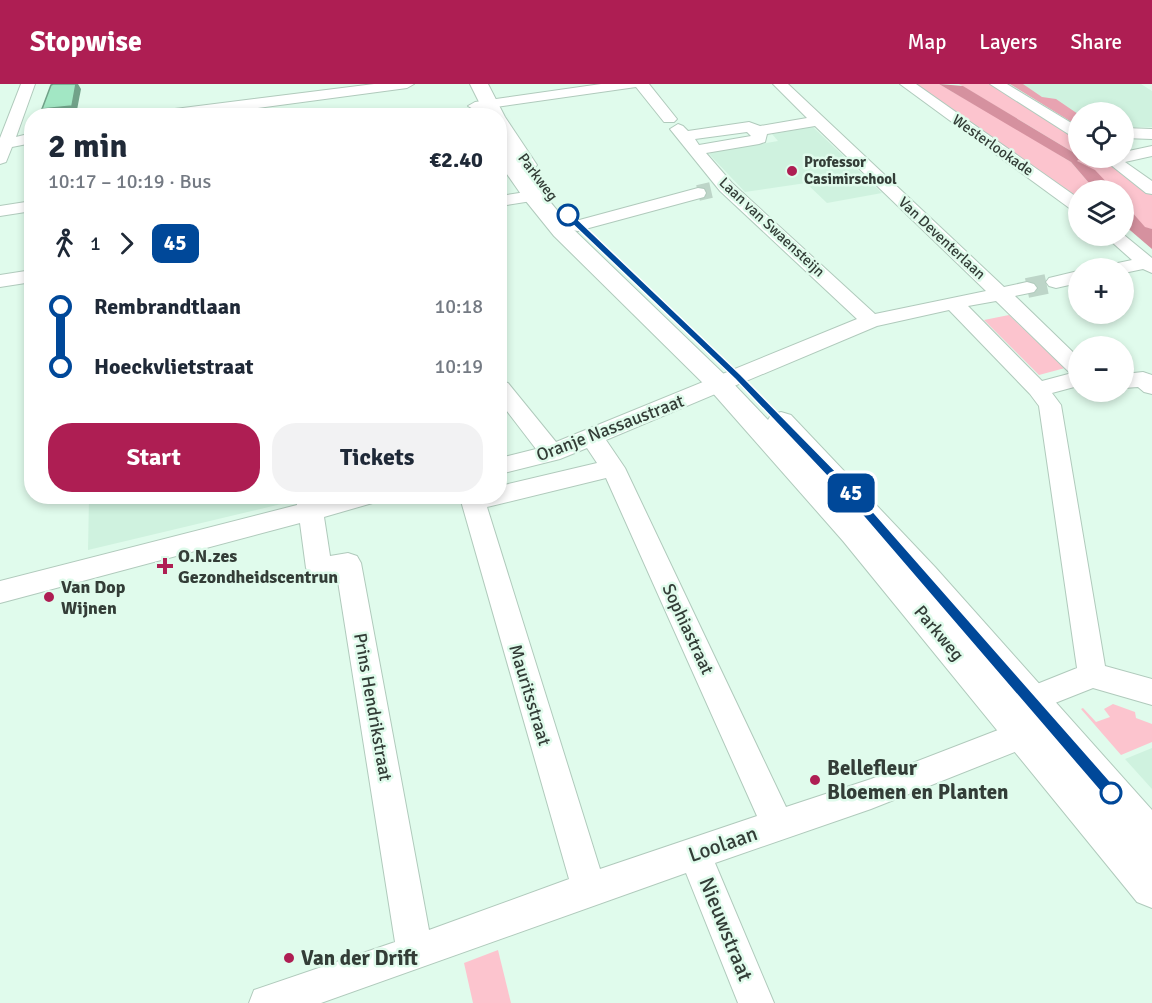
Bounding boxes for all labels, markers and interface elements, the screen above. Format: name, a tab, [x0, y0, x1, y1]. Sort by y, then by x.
text: Stopwise	[30, 25, 142, 59]
text: Map	[908, 29, 946, 55]
text: Layers	[979, 29, 1037, 55]
text: Share	[1070, 29, 1122, 55]
map controls	[1068, 102, 1134, 402]
button: locate	[1068, 102, 1134, 168]
street label: Westerlookade	[949, 110, 1037, 180]
text: 2 min	[48, 126, 128, 167]
text: €2.40	[429, 146, 483, 173]
street label: Parkweg	[514, 150, 562, 204]
place label: Professor Casimirschool	[804, 153, 897, 188]
marker: Professor Casimirschool	[785, 164, 799, 178]
text: 10:17 – 10:19 · Bus	[48, 169, 211, 194]
street label: Laan van Swaensteijn	[715, 173, 829, 281]
button: layers	[1068, 180, 1134, 246]
street label: Van Deventerlaan	[895, 193, 989, 283]
unlabelled marker	[557, 204, 579, 226]
icon: walk	[48, 227, 81, 260]
icon: forward	[110, 227, 143, 260]
text: 45	[164, 230, 187, 256]
text: 1	[90, 231, 101, 256]
button: +	[1068, 258, 1134, 324]
text: Rembrandtlaan	[94, 293, 241, 320]
text: 10:18	[434, 294, 483, 319]
button: −	[1068, 336, 1134, 402]
text: Hoeckvlietstraat	[94, 353, 254, 380]
text: 10:19	[434, 354, 483, 379]
street label: Oranje Nassaustraat	[533, 390, 687, 466]
button: Start	[48, 423, 260, 492]
button: Tickets	[272, 423, 483, 492]
line badge: 45	[824, 474, 878, 512]
text: 45	[840, 480, 862, 506]
place label: O.N.zes Gezondheidscentrun	[178, 545, 338, 588]
marker: O.N.zes Gezondheidscentrun	[156, 557, 174, 575]
place label: Van Dop Wijnen	[61, 576, 126, 619]
street label: Sophiastraat	[657, 580, 719, 678]
marker: Van Dop Wijnen	[42, 590, 56, 604]
street label: Parkweg	[909, 601, 969, 665]
street label: Prins Hendrikstraat	[349, 631, 397, 783]
street label: Mauritsstraat	[504, 642, 556, 748]
place label: Bellefleur Bloemen en Planten	[827, 755, 1009, 805]
marker: Bellefleur Bloemen en Planten	[808, 773, 822, 787]
unlabelled marker	[1100, 782, 1122, 804]
street label: Loolaan	[685, 820, 761, 868]
street label: Nieuwstraat	[693, 873, 759, 985]
place label: Van der Drift	[301, 945, 418, 971]
marker: Van der Drift	[282, 951, 296, 965]

